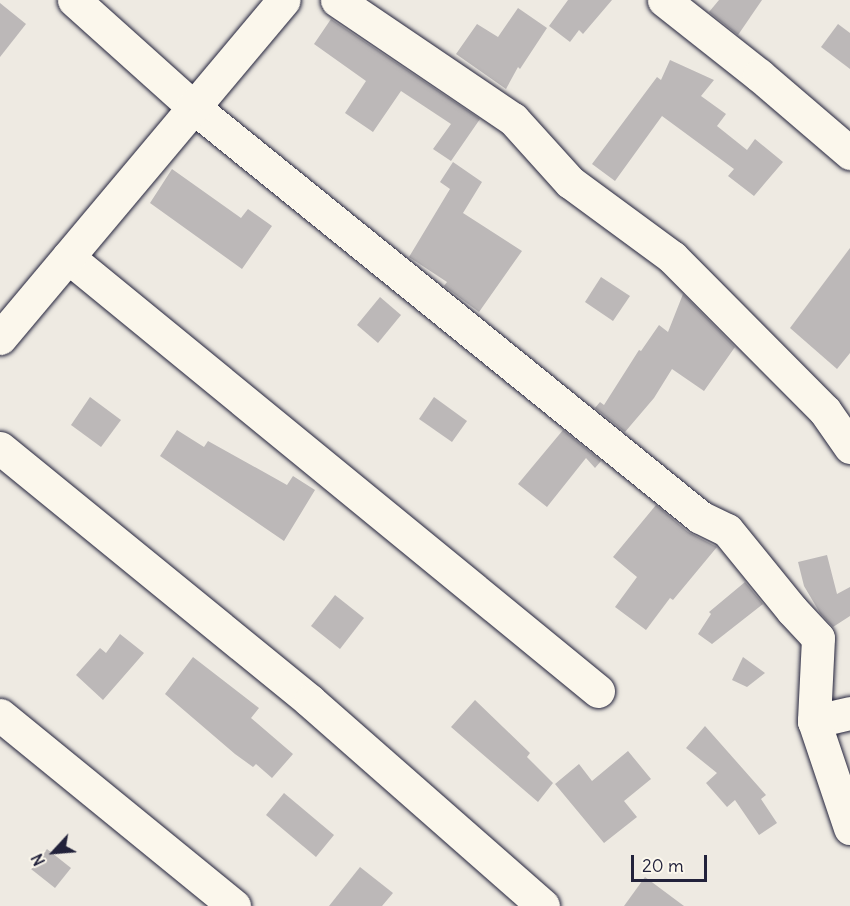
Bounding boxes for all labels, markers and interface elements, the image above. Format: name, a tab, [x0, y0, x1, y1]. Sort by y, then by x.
north arrow	[24, 822, 84, 882]
scale bar	[634, 843, 710, 881]
text: N	[26, 851, 49, 869]
text: 20 m	[642, 854, 684, 877]

